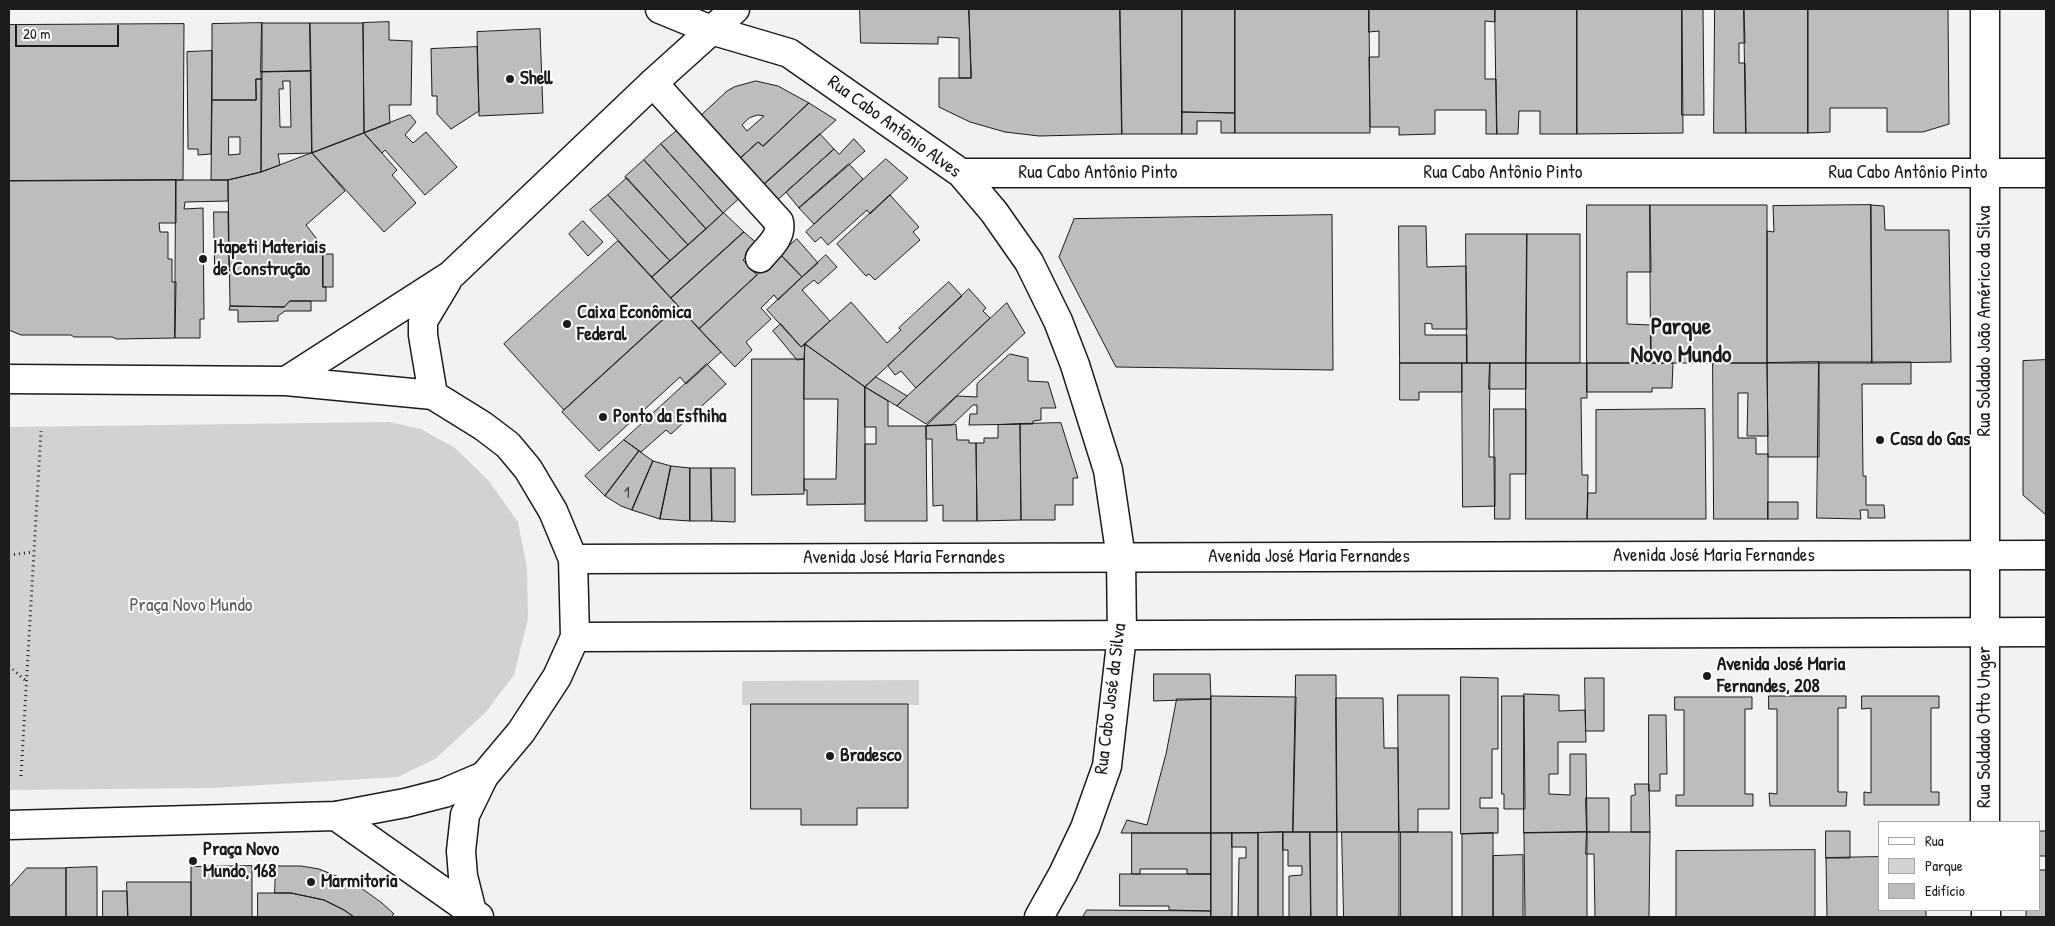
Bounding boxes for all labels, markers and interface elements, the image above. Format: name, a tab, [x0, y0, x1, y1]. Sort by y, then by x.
scale bar	[18, 15, 121, 47]
text: 20 m	[23, 23, 50, 44]
place label: Shell	[520, 68, 552, 90]
street label: Rua Cabo Antônio Alves	[823, 71, 965, 183]
marker: Shell	[504, 73, 516, 85]
street label: Rua Cabo Antônio Pinto	[1019, 162, 1177, 184]
street label: Rua Cabo Antônio Pinto	[1424, 162, 1582, 184]
street label: Rua Cabo Antônio Pinto	[1829, 162, 1987, 184]
street label: Rua Soldado João Américo da Silva	[1974, 206, 1996, 436]
place label: Itapeti Materiais de Construção	[213, 237, 326, 281]
marker: Itapeti Materiais de Construção	[197, 253, 209, 265]
place label: Caixa Econômica Federal	[577, 302, 691, 346]
district label: Parque Novo Mundo	[1631, 314, 1731, 370]
marker: Caixa Econômica Federal	[561, 318, 573, 330]
place label: Ponto da Esfhiha	[613, 406, 726, 428]
marker: Ponto da Esfhiha	[597, 411, 609, 423]
place label: Casa do Gas	[1890, 429, 1970, 451]
marker: Casa do Gas	[1874, 434, 1886, 446]
house number: 1	[624, 484, 630, 504]
street label: Avenida José Maria Fernandes	[1613, 545, 1815, 567]
street label: Avenida José Maria Fernandes	[1208, 546, 1410, 568]
street label: Avenida José Maria Fernandes	[803, 547, 1005, 569]
park label: Praça Novo Mundo	[129, 595, 253, 617]
street label: Rua Cabo José da Silva	[1090, 622, 1132, 776]
street label: Rua Soldado Otto Unger	[1974, 646, 1996, 808]
place label: Avenida José Maria Fernandes, 208	[1717, 654, 1845, 698]
marker: Avenida José Maria Fernandes, 208	[1701, 670, 1713, 682]
place label: Bradesco	[840, 745, 902, 767]
marker: Bradesco	[824, 750, 836, 762]
legend	[1878, 821, 2040, 911]
text: Rua	[1925, 830, 1944, 851]
place label: Praça Novo Mundo, 168	[203, 839, 279, 883]
marker: Praça Novo Mundo, 168	[187, 855, 199, 867]
text: Parque	[1925, 855, 1963, 876]
place label: Marmitoria	[321, 871, 397, 893]
marker: Marmitoria	[305, 876, 317, 888]
text: Edifício	[1925, 880, 1965, 901]

